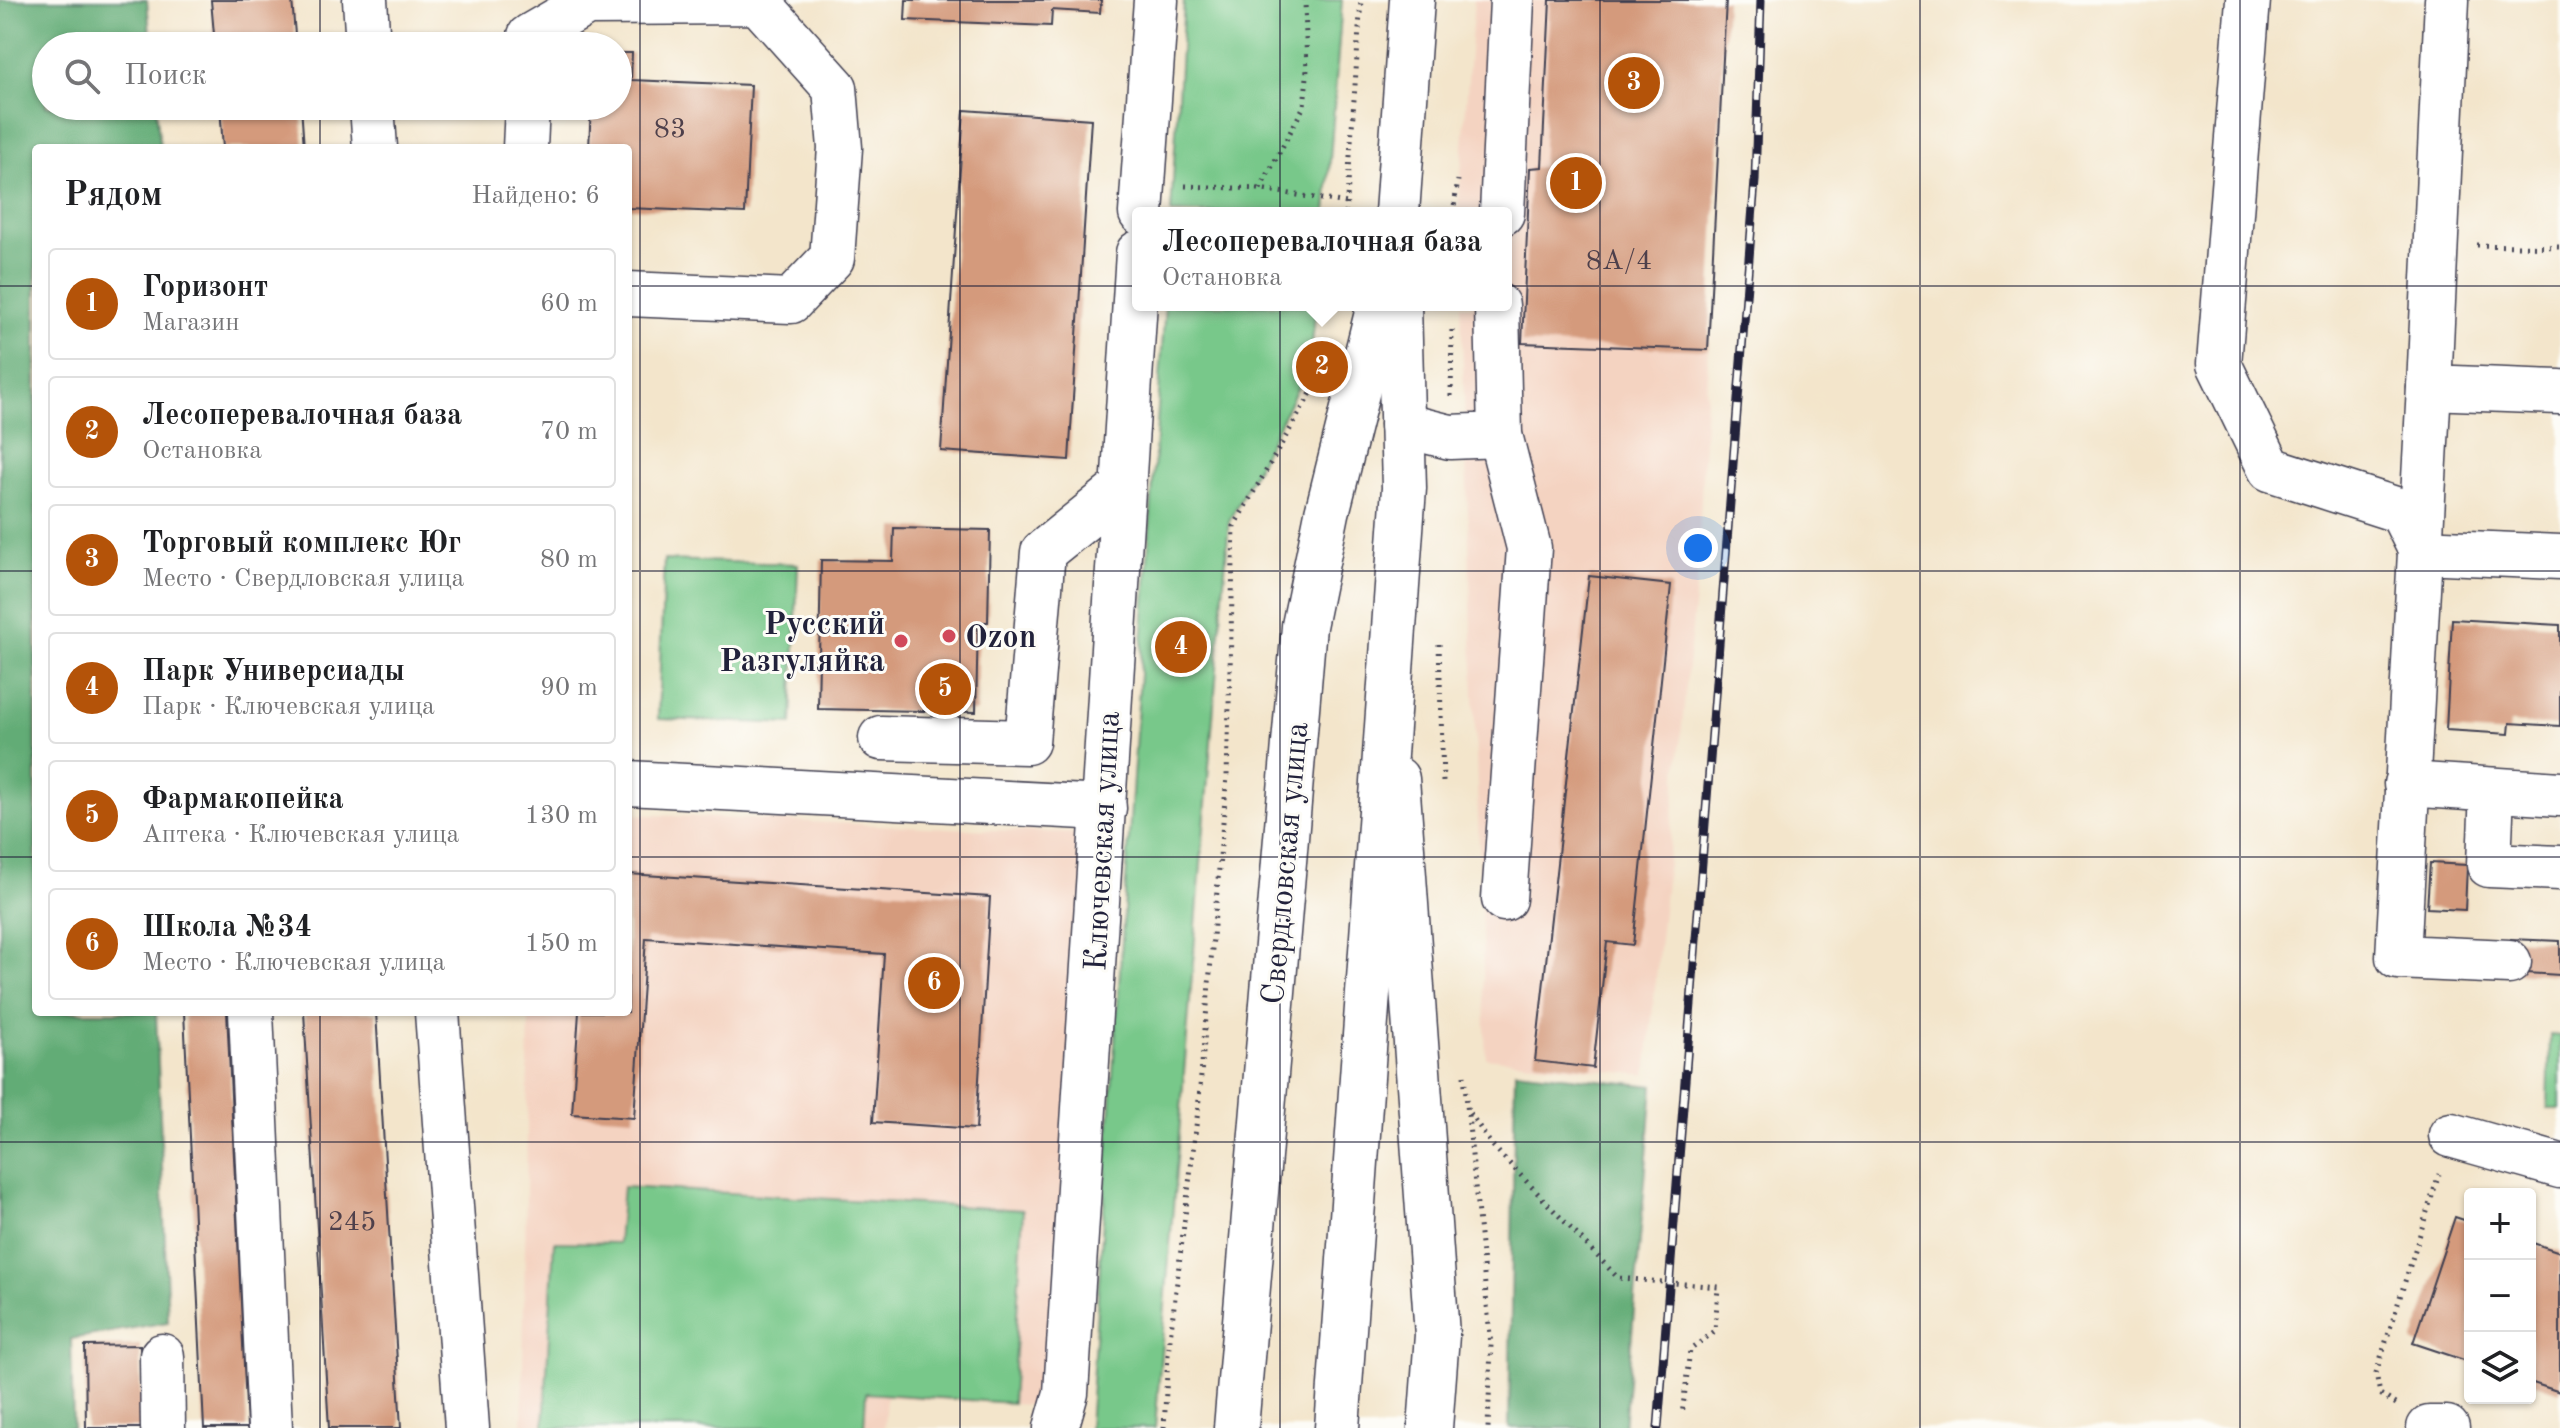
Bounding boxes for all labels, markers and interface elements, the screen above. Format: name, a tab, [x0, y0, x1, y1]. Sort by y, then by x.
search box	[32, 32, 632, 120]
pin: 3	[1608, 53, 1660, 113]
icon: search	[60, 54, 104, 98]
text: Поиск	[124, 61, 207, 91]
house number: 83	[654, 116, 686, 144]
pin: 1	[1550, 153, 1602, 213]
text: Рядом	[64, 179, 163, 213]
text: Найдено: 6	[471, 183, 600, 209]
popup	[1132, 207, 1512, 311]
text: Лесоперевалочная база	[1162, 228, 1482, 258]
house number: 8А/4	[1586, 248, 1652, 276]
text: Остановка	[1162, 265, 1282, 291]
text: Горизонт	[142, 273, 268, 303]
text: 1	[84, 291, 100, 317]
text: 60 m	[540, 291, 598, 317]
text: Магазин	[142, 310, 240, 336]
pin: 2	[1296, 337, 1348, 397]
text: Лесоперевалочная база	[142, 401, 462, 431]
text: 2	[84, 419, 100, 445]
text: 70 m	[540, 419, 598, 445]
text: Остановка	[142, 438, 262, 464]
your location	[1678, 528, 1718, 568]
text: Торговый комплекс Юг	[142, 529, 461, 559]
text: 3	[84, 547, 100, 573]
text: 80 m	[540, 547, 598, 573]
text: Место · Свердловская улица	[142, 566, 464, 592]
place label: Русский Разгуляйка	[719, 610, 885, 679]
pin: 4	[1155, 617, 1207, 677]
place label: Ozon	[965, 623, 1036, 655]
marker: Ozon	[940, 627, 958, 645]
marker: Русский Разгуляйка	[892, 632, 910, 650]
text: Парк Универсиады	[142, 657, 405, 687]
pin: 5	[919, 659, 971, 719]
text: 4	[84, 675, 100, 701]
text: 90 m	[540, 675, 598, 701]
text: Парк · Ключевская улица	[142, 694, 435, 720]
street label: Ключевская улица	[1081, 710, 1127, 972]
street label: Свердловская улица	[1259, 720, 1315, 1006]
text: Фармакопейка	[142, 785, 344, 815]
text: 5	[84, 803, 100, 829]
text: 130 m	[525, 803, 598, 829]
text: Аптека · Ключевская улица	[142, 822, 459, 848]
text: Школа №34	[142, 913, 312, 943]
text: 6	[84, 931, 100, 957]
text: 150 m	[525, 931, 598, 957]
text: Место · Ключевская улица	[142, 950, 445, 976]
pin: 6	[908, 953, 960, 1013]
map controls	[2464, 1188, 2536, 1404]
button: +	[2464, 1188, 2536, 1260]
house number: 245	[328, 1209, 376, 1237]
button: −	[2464, 1260, 2536, 1332]
button: layers	[2464, 1332, 2536, 1404]

